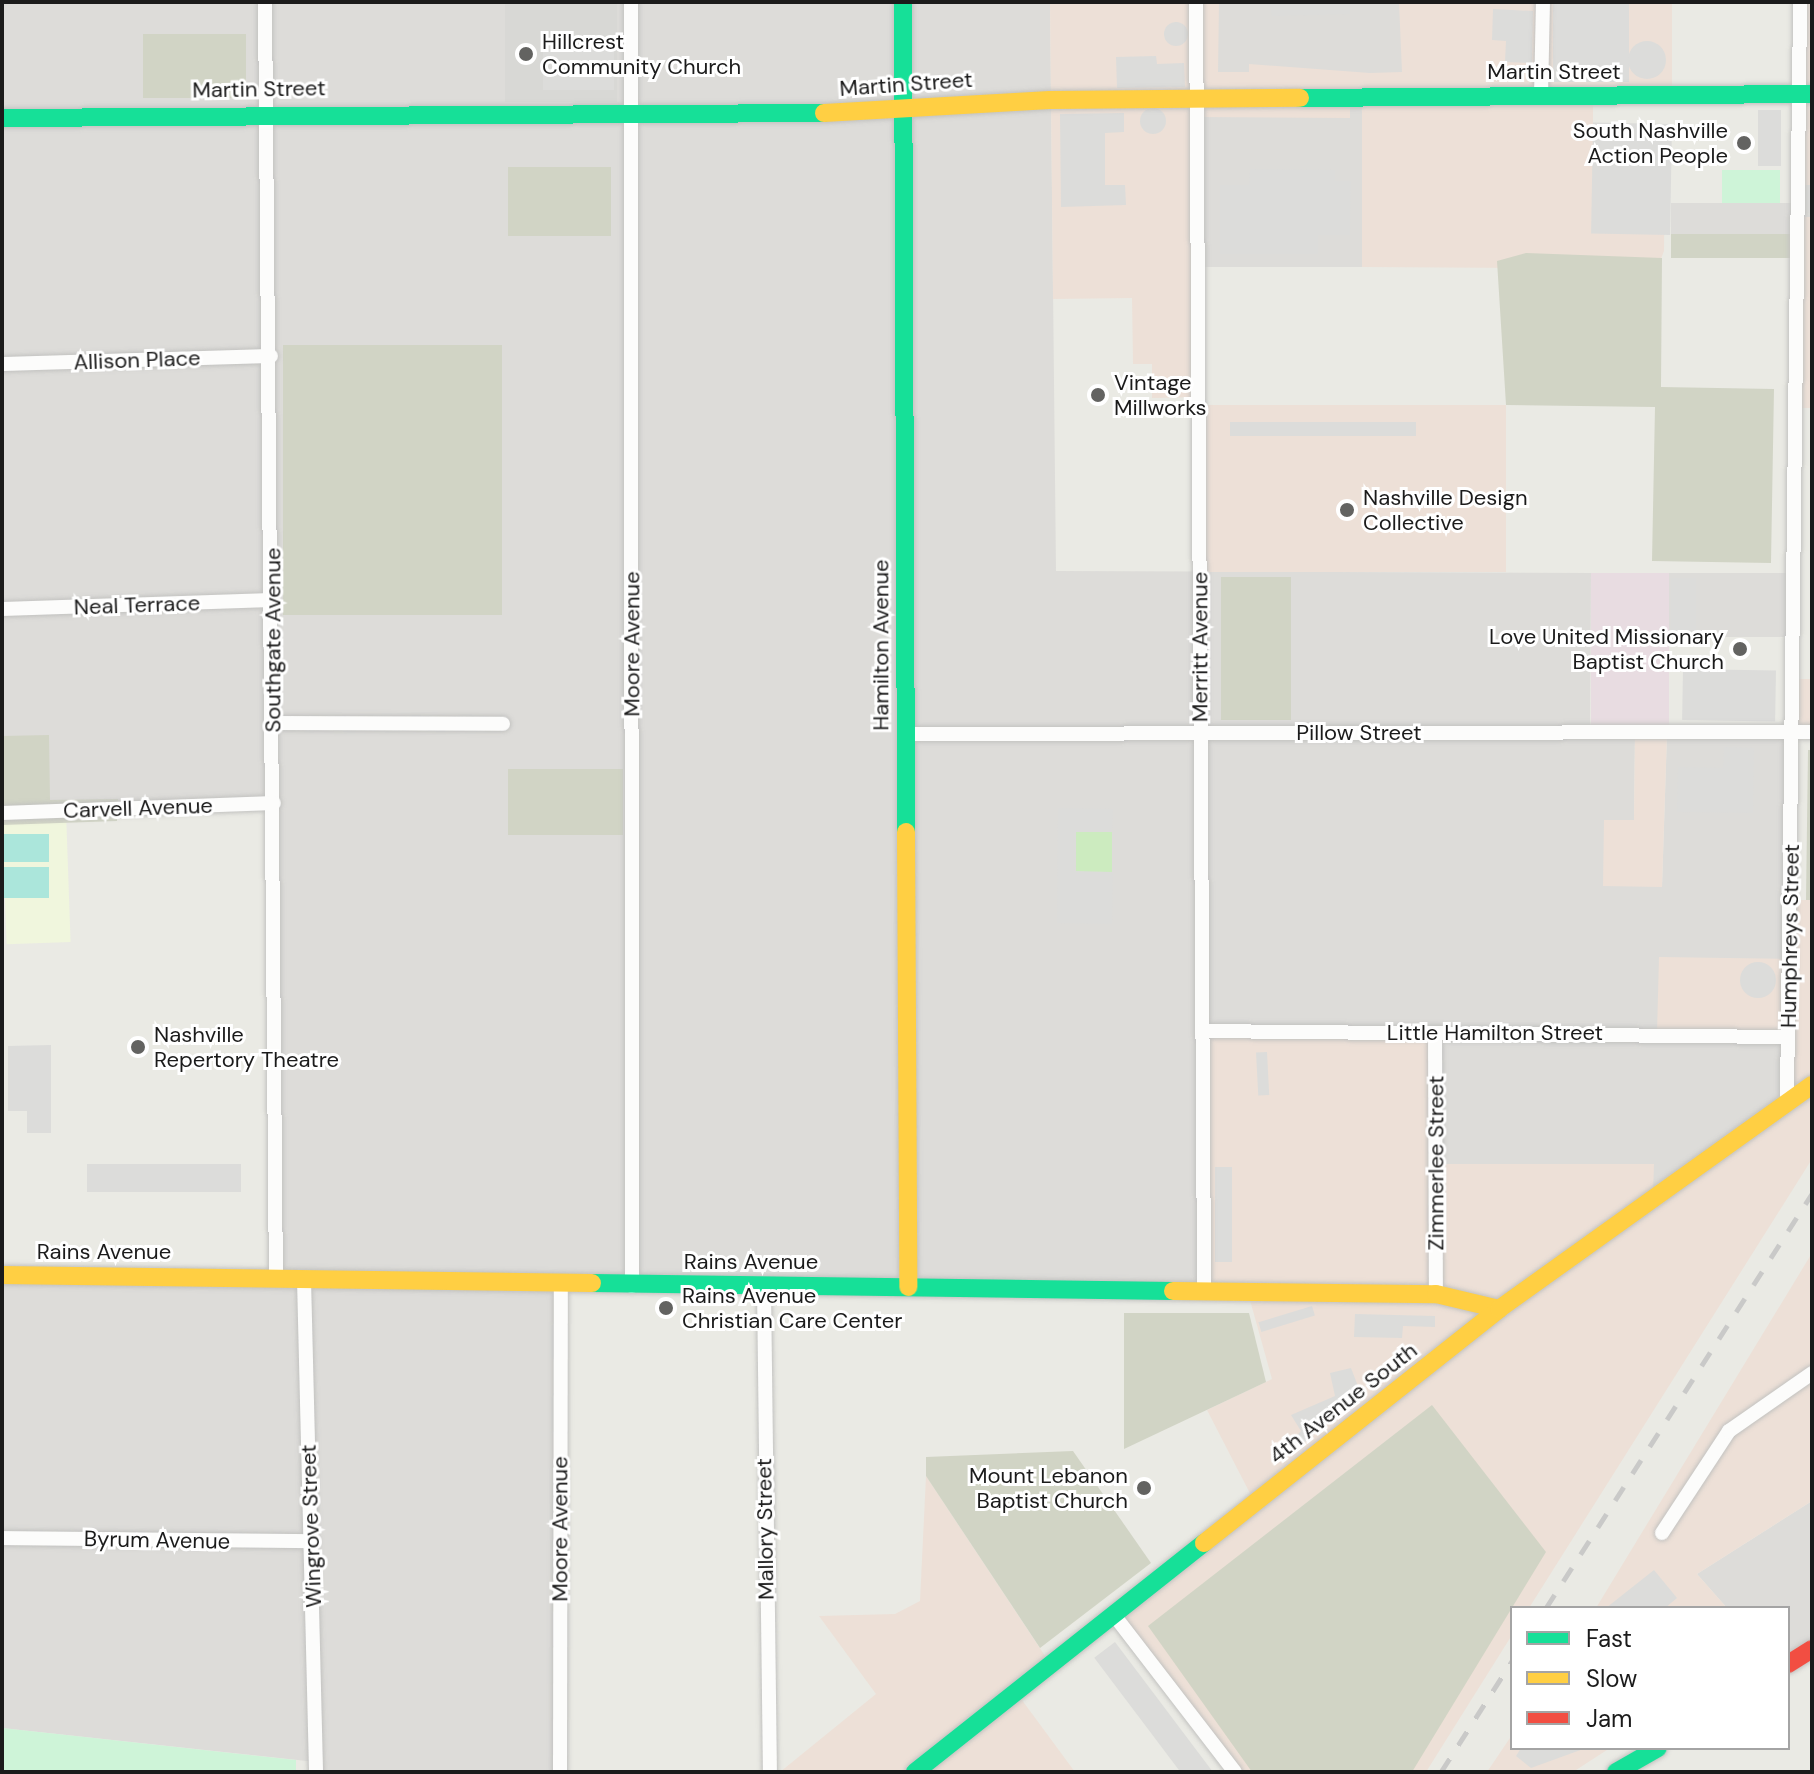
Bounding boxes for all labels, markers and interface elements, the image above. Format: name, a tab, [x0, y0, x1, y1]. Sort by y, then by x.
place label: Hillcrest Community Church	[542, 28, 741, 80]
marker: Hillcrest Community Church	[517, 45, 535, 63]
street label: Martin Street	[1487, 59, 1621, 85]
street label: Martin Street	[839, 66, 973, 102]
street label: Martin Street	[192, 75, 326, 103]
place label: South Nashville Action People	[1573, 117, 1728, 168]
marker: South Nashville Action People	[1735, 134, 1753, 152]
street label: Allison Place	[73, 345, 201, 375]
place label: Vintage Millworks	[1114, 369, 1207, 420]
marker: Vintage Millworks	[1089, 386, 1107, 404]
place label: Nashville Design Collective	[1363, 484, 1528, 536]
marker: Nashville Design Collective	[1338, 501, 1356, 519]
street label: Southgate Avenue	[260, 547, 286, 733]
street label: Hamilton Avenue	[868, 559, 894, 731]
street label: Moore Avenue	[619, 571, 645, 717]
street label: Merritt Avenue	[1187, 572, 1213, 722]
street label: Neal Terrace	[73, 590, 201, 620]
place label: Love United Missionary Baptist Church	[1489, 623, 1724, 674]
marker: Love United Missionary Baptist Church	[1731, 640, 1749, 658]
street label: Pillow Street	[1296, 720, 1422, 746]
street label: Carvell Avenue	[63, 792, 213, 824]
street label: Humphreys Street	[1775, 844, 1805, 1028]
street label: Little Hamilton Street	[1387, 1020, 1603, 1046]
place label: Nashville Repertory Theatre	[154, 1021, 339, 1072]
marker: Nashville Repertory Theatre	[129, 1038, 147, 1056]
street label: Zimmerlee Street	[1423, 1075, 1449, 1251]
street label: Rains Avenue	[37, 1239, 171, 1265]
street label: Rains Avenue	[684, 1249, 818, 1275]
place label: Rains Avenue Christian Care Center	[682, 1282, 902, 1334]
marker: Rains Avenue Christian Care Center	[657, 1299, 675, 1317]
street label: 4th Avenue South	[1264, 1337, 1422, 1469]
street label: Wingrove Street	[295, 1444, 327, 1608]
street label: Moore Avenue	[547, 1456, 573, 1602]
street label: Mallory Street	[751, 1458, 779, 1600]
place label: Mount Lebanon Baptist Church	[969, 1462, 1128, 1514]
marker: Mount Lebanon Baptist Church	[1135, 1479, 1153, 1497]
street label: Byrum Avenue	[84, 1526, 230, 1554]
legend	[1510, 1606, 1790, 1750]
text: Fast	[1586, 1623, 1632, 1654]
text: Slow	[1586, 1663, 1637, 1694]
text: Jam	[1586, 1703, 1632, 1734]

